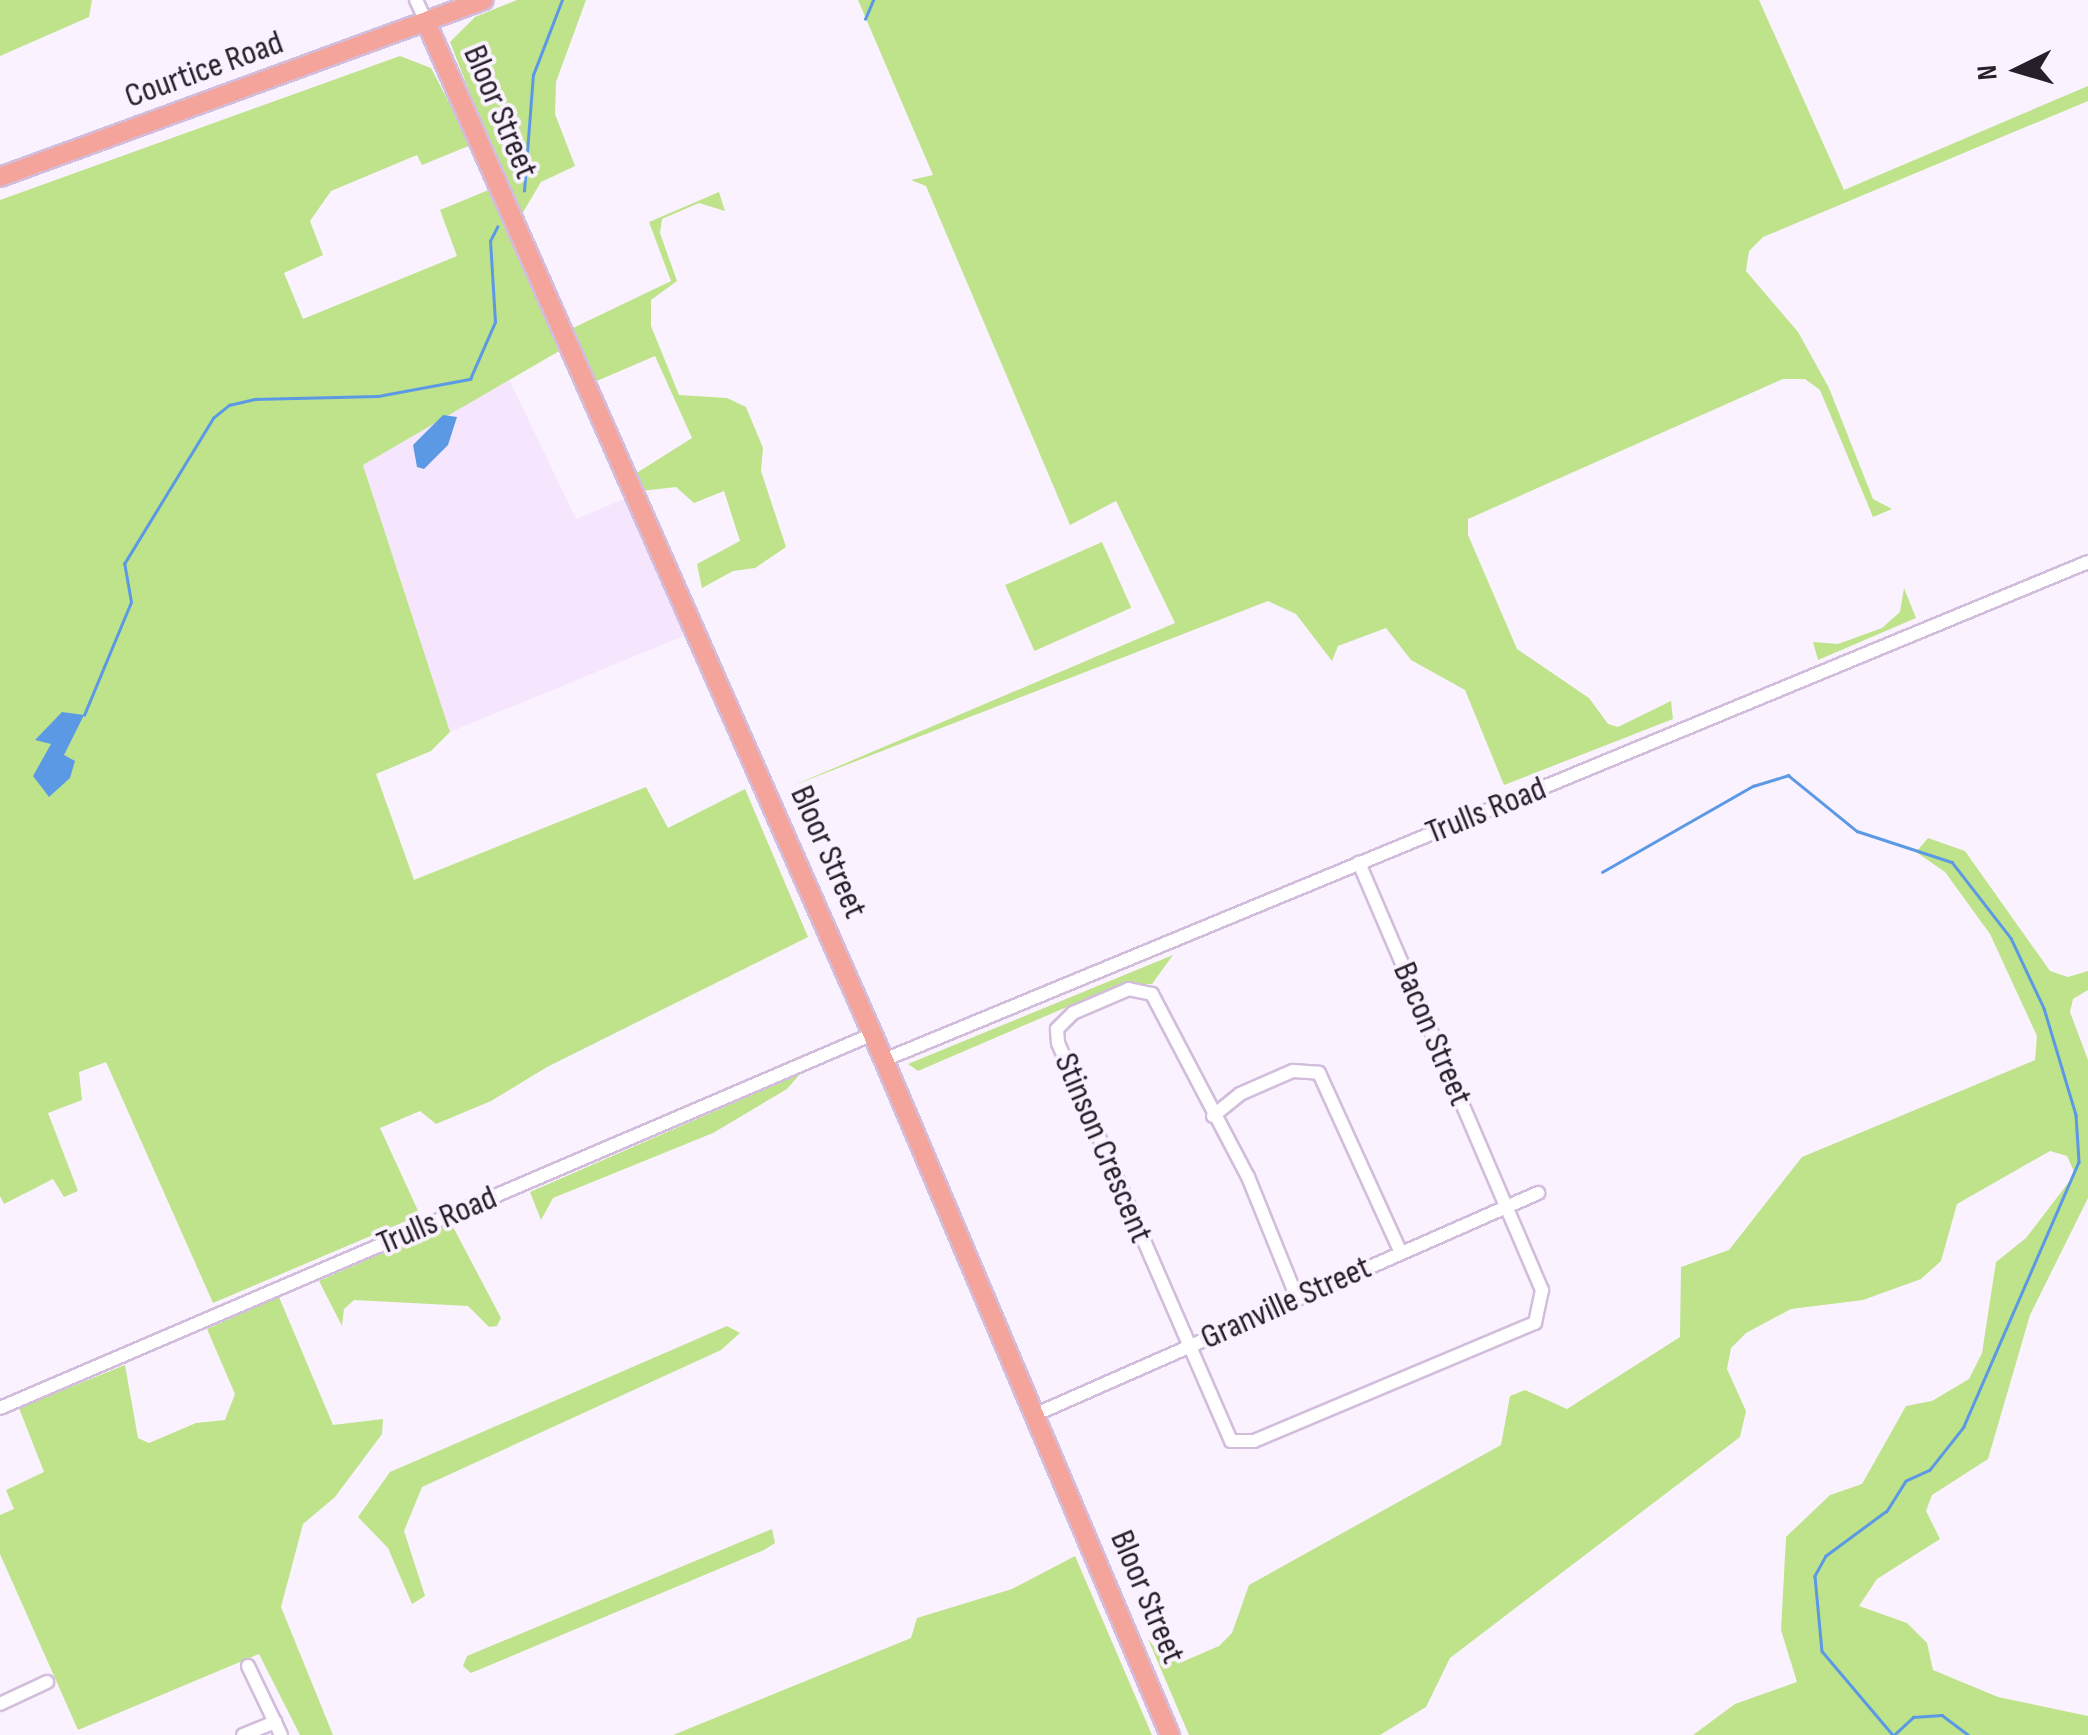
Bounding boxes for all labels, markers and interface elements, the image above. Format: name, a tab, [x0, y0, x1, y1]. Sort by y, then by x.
north arrow	[1968, 20, 2068, 120]
street label: Courtice Road	[119, 22, 289, 118]
street label: Bloor Street	[453, 39, 547, 185]
text: N	[1971, 64, 2005, 82]
street label: Trulls Road	[1420, 768, 1552, 854]
street label: Bloor Street	[780, 779, 876, 925]
street label: Bacon Street	[1383, 956, 1481, 1112]
street label: Stinson Crescent	[1044, 1047, 1162, 1249]
street label: Trulls Road	[371, 1177, 503, 1265]
street label: Granville Street	[1194, 1247, 1378, 1359]
street label: Bloor Street	[1100, 1524, 1194, 1670]

